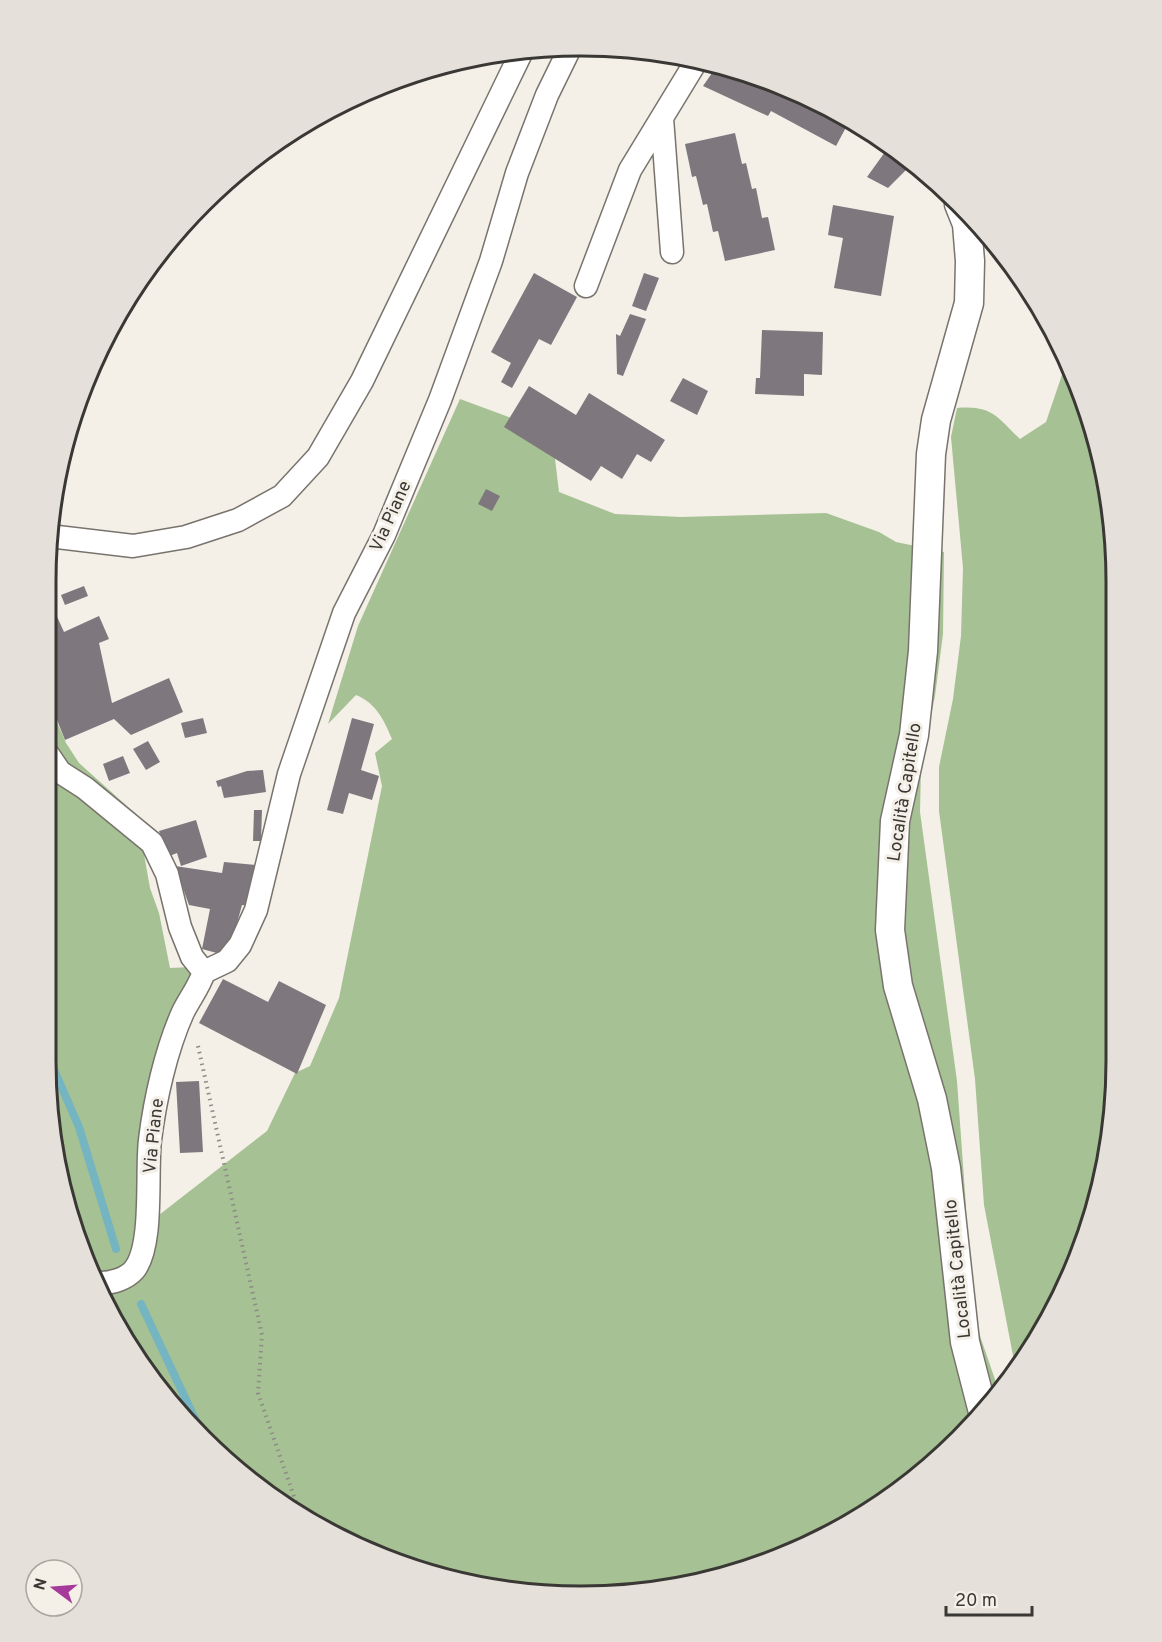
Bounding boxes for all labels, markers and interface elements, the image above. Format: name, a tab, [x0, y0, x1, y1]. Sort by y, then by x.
street label: Via Piane	[365, 477, 417, 556]
street label: Località Capitello	[883, 721, 928, 863]
street label: Via Piane	[139, 1097, 170, 1175]
street label: Località Capitello	[940, 1198, 977, 1340]
north arrow	[24, 1558, 84, 1618]
text: N	[30, 1576, 53, 1593]
scale bar	[946, 1579, 1032, 1617]
text: 20 m	[955, 1590, 997, 1613]

